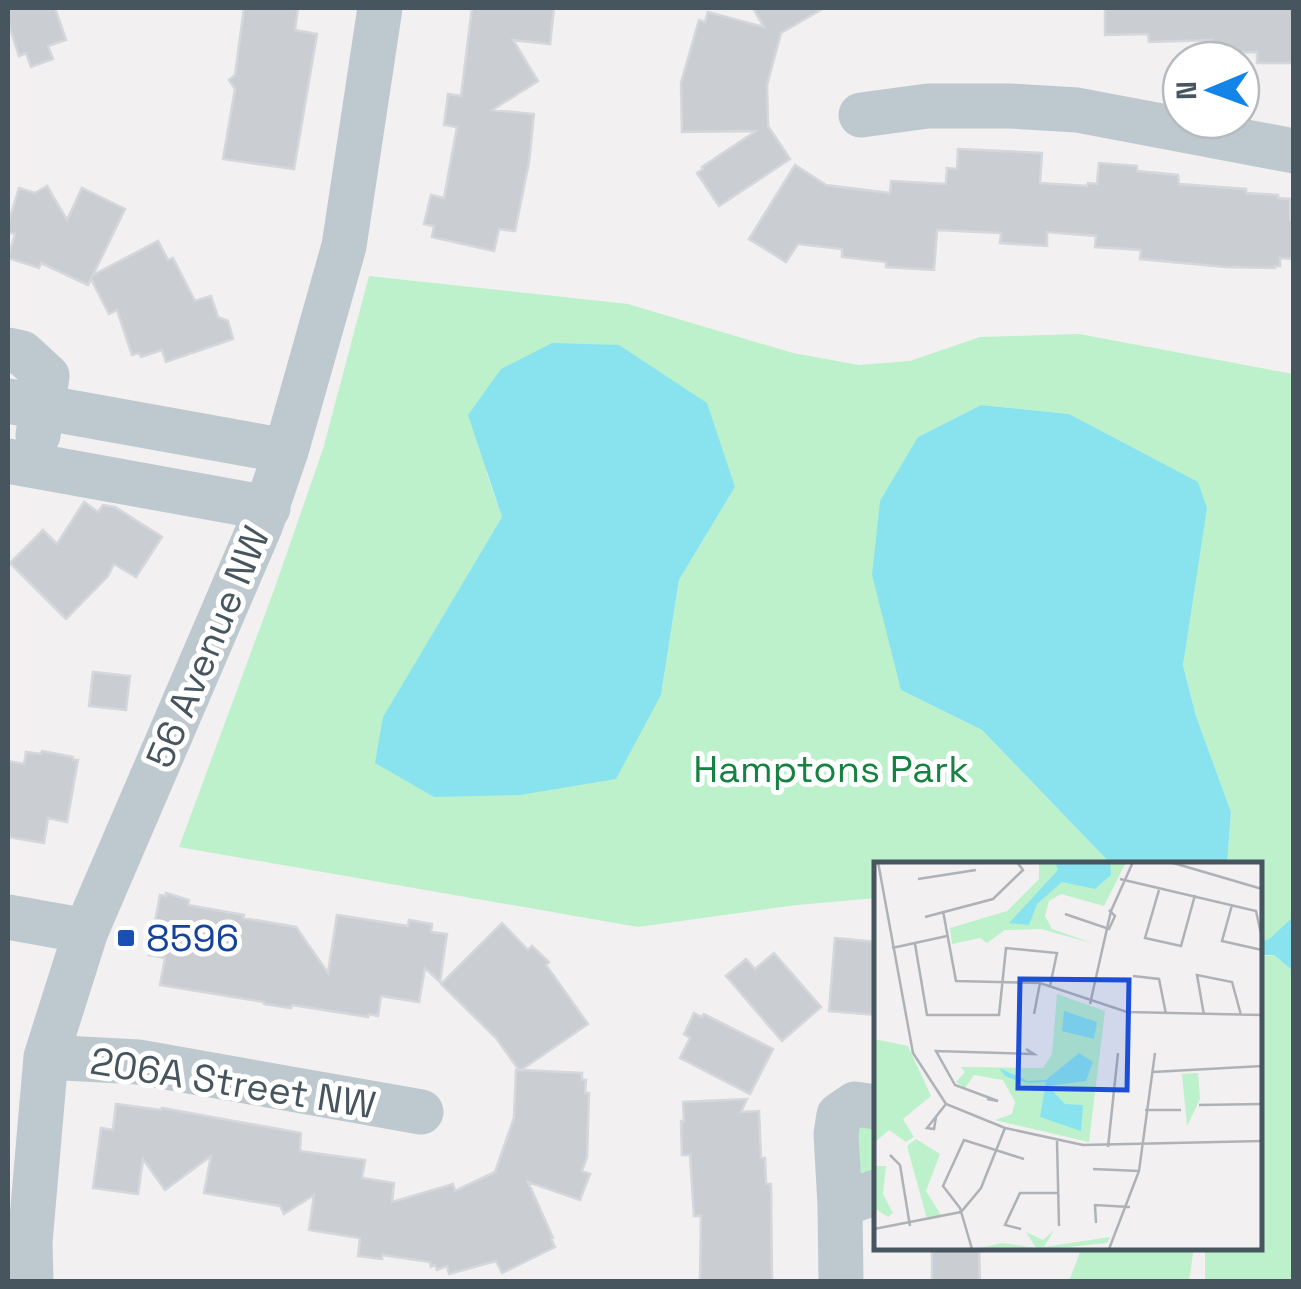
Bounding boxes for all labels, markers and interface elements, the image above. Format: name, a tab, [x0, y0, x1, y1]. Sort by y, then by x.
north arrow	[1161, 40, 1261, 140]
text: N	[1168, 81, 1204, 100]
street label: 56 Avenue NW	[136, 519, 280, 775]
park label: Hamptons Park	[693, 745, 969, 793]
inset map	[874, 862, 1261, 1249]
place label: 8596	[146, 914, 239, 962]
marker: 8596	[115, 927, 137, 949]
street label: 206A Street NW	[87, 1037, 379, 1129]

